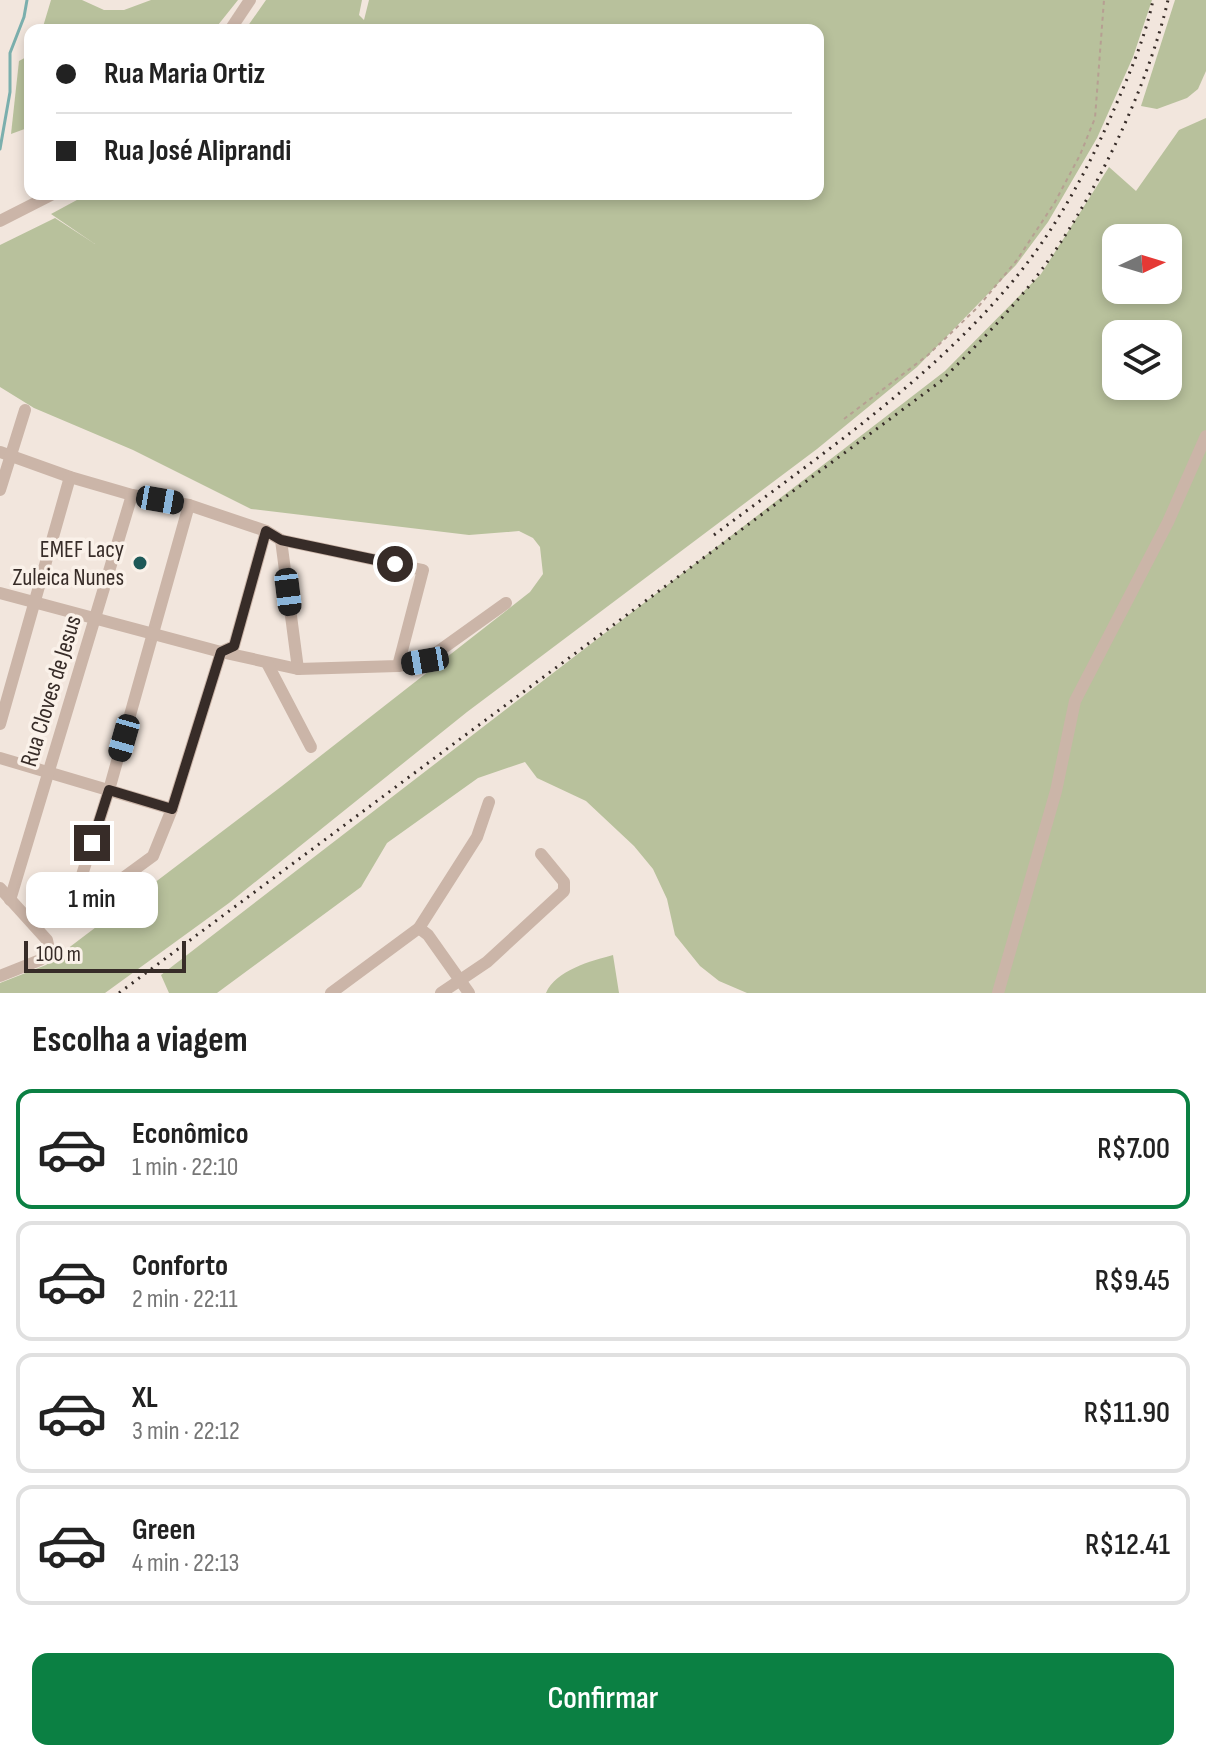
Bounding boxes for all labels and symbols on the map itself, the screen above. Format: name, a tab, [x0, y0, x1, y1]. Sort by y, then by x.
north arrow	[1102, 224, 1182, 304]
car	[134, 484, 186, 516]
place label: EMEF Lacy Zuleica Nunes	[13, 535, 124, 592]
route start	[377, 546, 413, 582]
marker: EMEF Lacy Zuleica Nunes	[131, 554, 149, 572]
car	[273, 567, 303, 617]
street label: Rua Cloves de Jesus	[14, 612, 88, 770]
car	[399, 645, 451, 677]
car	[106, 712, 142, 764]
route end	[74, 825, 110, 861]
callout: 1 min	[26, 871, 158, 927]
scale bar	[24, 937, 186, 973]

